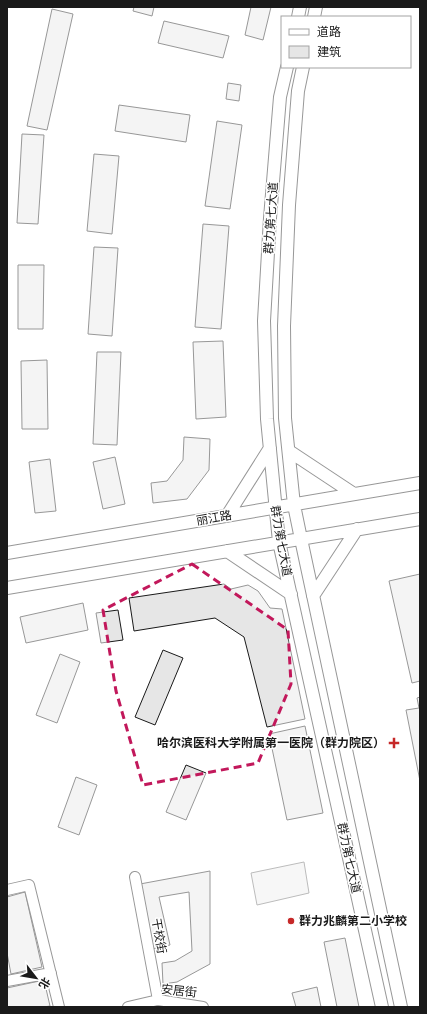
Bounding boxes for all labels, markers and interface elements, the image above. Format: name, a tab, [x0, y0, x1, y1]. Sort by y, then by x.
legend	[281, 16, 411, 68]
text: 道路	[317, 24, 341, 38]
text: 建筑	[317, 44, 341, 58]
street label: 群力第七大道	[261, 182, 279, 254]
street label: 群力第七大道	[269, 504, 295, 578]
street label: 丽江路	[195, 507, 233, 527]
place label: 哈尔滨医科大学附属第一医院（群力院区）	[157, 735, 385, 749]
marker: 哈尔滨医科大学附属第一医院（群力院区）	[388, 737, 400, 749]
street label: 群力第七大道	[336, 821, 364, 894]
place label: 群力兆麟第二小学校	[299, 913, 407, 927]
marker: 群力兆麟第二小学校	[286, 916, 296, 926]
street label: 干校街	[150, 917, 170, 955]
north arrow	[16, 958, 56, 998]
text: 北	[37, 975, 53, 991]
street label: 安居街	[160, 981, 198, 999]

